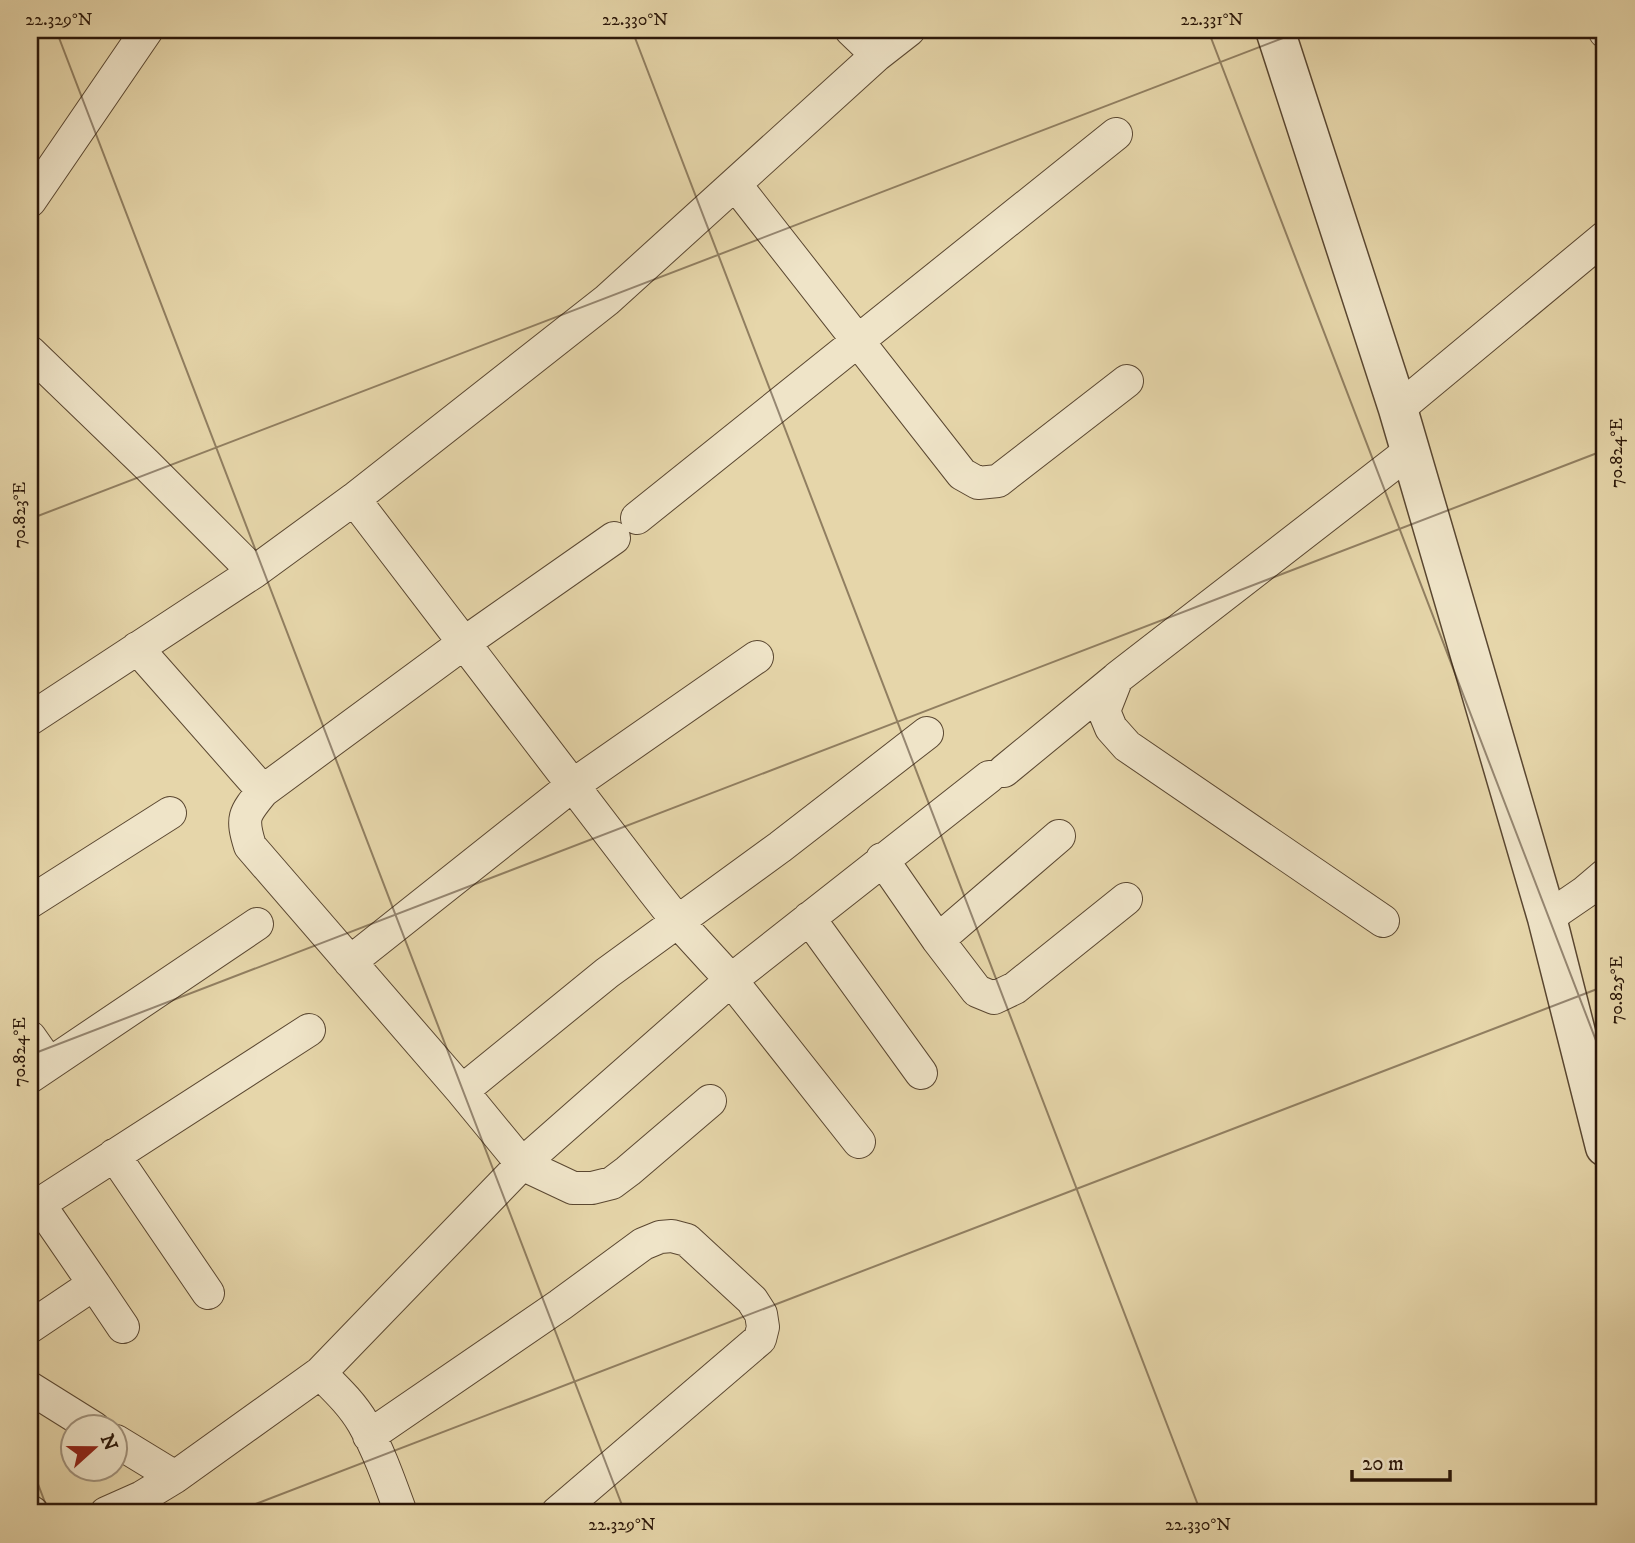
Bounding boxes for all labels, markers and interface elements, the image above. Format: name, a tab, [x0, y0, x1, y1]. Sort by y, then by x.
text: 22.329°N	[25, 9, 93, 31]
text: 22.330°N	[602, 9, 668, 31]
text: 22.331°N	[1181, 9, 1244, 31]
text: 70.824°E	[1606, 418, 1628, 488]
text: 70.823°E	[9, 481, 31, 548]
text: 70.825°E	[1606, 955, 1628, 1024]
text: 70.824°E	[9, 1017, 31, 1087]
north arrow	[60, 1414, 130, 1484]
text: N	[95, 1431, 122, 1454]
scale bar	[1352, 1438, 1450, 1482]
text: 20 m	[1362, 1451, 1404, 1477]
text: 22.329°N	[588, 1514, 656, 1536]
text: 22.330°N	[1165, 1514, 1231, 1536]

